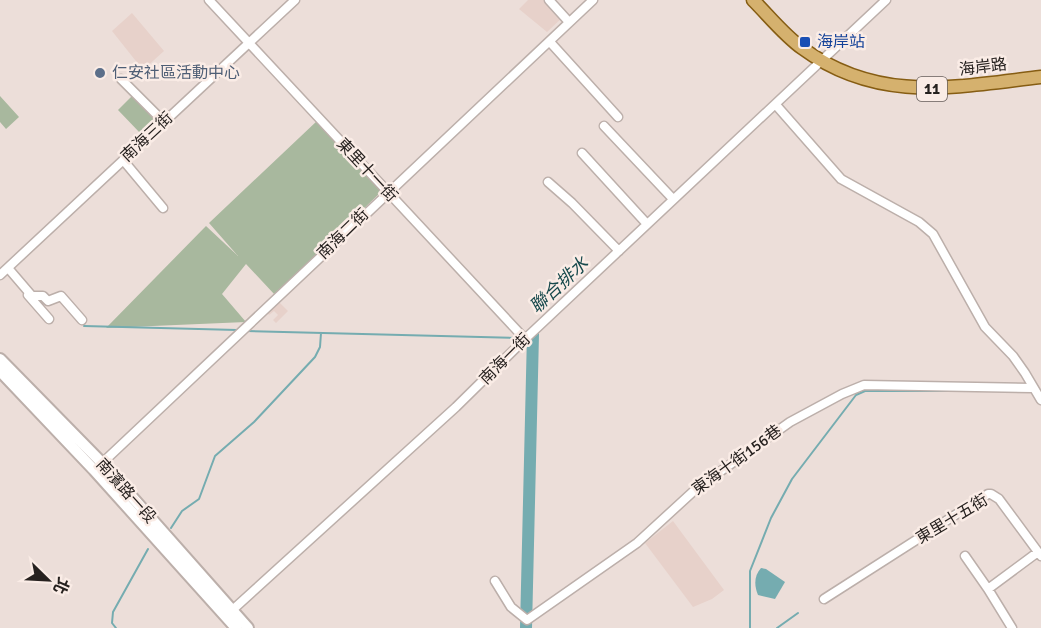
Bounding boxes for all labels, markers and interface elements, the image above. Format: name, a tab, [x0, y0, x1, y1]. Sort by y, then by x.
place label: 海岸站	[817, 32, 865, 52]
marker: 海岸站	[798, 35, 812, 49]
street label: 海岸路	[958, 54, 1008, 80]
place label: 仁安社區活動中心	[112, 63, 240, 83]
marker: 仁安社區活動中心	[93, 66, 107, 80]
road number: 11	[917, 77, 947, 101]
street label: 南海三街	[117, 108, 177, 166]
street label: 東里十一街	[332, 134, 402, 206]
street label: 南海二街	[313, 205, 373, 263]
water label: 聯合排水	[525, 252, 594, 318]
street label: 南海一街	[475, 329, 535, 389]
street label: 東海十街156巷	[688, 421, 786, 499]
street label: 南濱路一段	[92, 455, 160, 527]
street label: 東里十五街	[913, 490, 991, 548]
north arrow	[18, 550, 78, 610]
text: 北	[48, 574, 73, 597]

